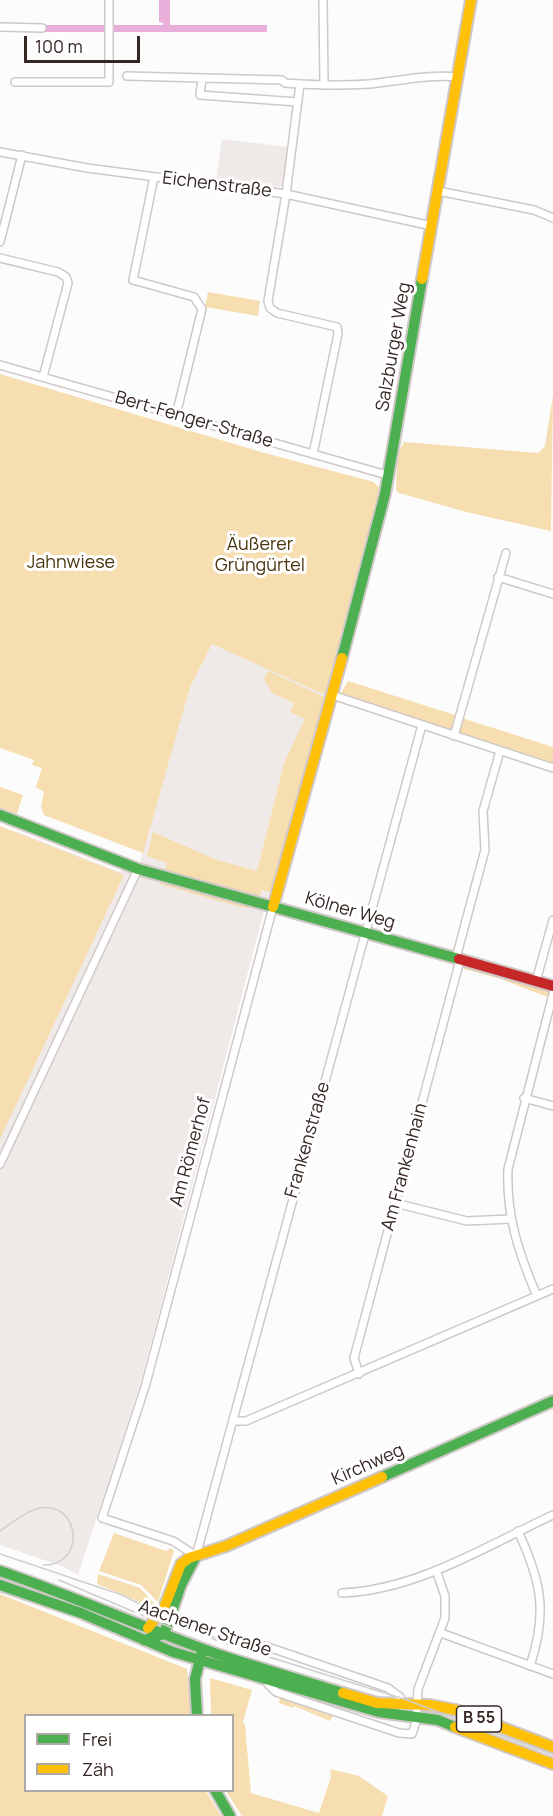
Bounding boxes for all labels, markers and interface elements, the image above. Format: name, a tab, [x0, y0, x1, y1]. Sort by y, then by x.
scale bar	[27, 24, 142, 62]
text: 100 m	[35, 34, 83, 58]
street label: Eichenstraße	[161, 168, 273, 202]
street label: Salzburger Weg	[372, 281, 416, 413]
street label: Bert-Fenger-Straße	[112, 387, 276, 453]
park label: Äußerer Grüngürtel	[215, 534, 305, 576]
park label: Jahnwiese	[27, 552, 115, 574]
street label: Kölner Weg	[302, 888, 398, 934]
street label: Frankenstraße	[281, 1080, 335, 1200]
street label: Am Römerhof	[166, 1095, 216, 1209]
street label: Am Frankenhain	[378, 1101, 432, 1233]
street label: Kirchweg	[329, 1440, 407, 1490]
street label: Aachener Straße	[136, 1596, 274, 1662]
road number: B 55	[456, 1706, 502, 1732]
legend	[24, 1714, 234, 1792]
text: Frei	[82, 1727, 112, 1751]
text: Zäh	[82, 1757, 114, 1781]

